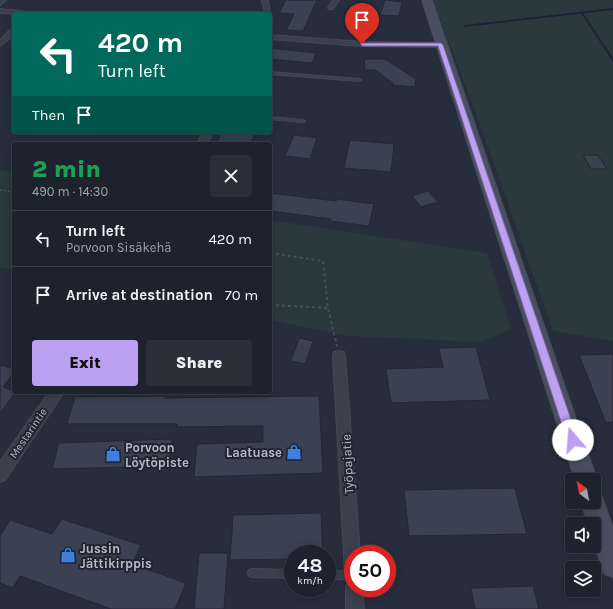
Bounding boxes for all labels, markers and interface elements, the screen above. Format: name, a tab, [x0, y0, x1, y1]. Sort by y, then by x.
pin	[345, 3, 379, 44]
icon: arrive	[351, 9, 373, 31]
text: 420 m	[98, 26, 183, 59]
icon: left	[32, 28, 84, 80]
text: Turn left	[98, 60, 166, 82]
icon: arrive	[73, 104, 95, 126]
text: Then	[32, 106, 65, 124]
text: 2 min	[32, 155, 101, 183]
button: close	[210, 155, 252, 197]
text: 490 m · 14:30	[32, 184, 108, 199]
text: Turn left	[66, 222, 125, 240]
icon: left	[32, 228, 54, 250]
text: 420 m	[208, 230, 252, 248]
text: Porvoon Sisäkehä	[66, 240, 171, 255]
icon: arrive	[32, 284, 54, 306]
text: Arrive at destination	[66, 286, 213, 304]
text: 70 m	[225, 286, 258, 304]
button: Exit	[32, 340, 138, 386]
button: Share	[146, 340, 252, 386]
street label: Mestarintie	[7, 405, 50, 461]
position arrow	[552, 419, 594, 461]
street label: Työpajatie	[338, 433, 357, 494]
place label: Porvoon Löytöpiste	[125, 440, 189, 470]
shop icon: Laatuase	[285, 443, 303, 461]
shop icon: Porvoon Löytöpiste	[104, 445, 122, 463]
place label: Laatuase	[226, 445, 282, 460]
north arrow	[565, 473, 601, 509]
map controls	[565, 473, 601, 597]
button: sound	[565, 517, 601, 553]
place label: Jussin Jättikirppis	[80, 541, 152, 571]
speed limit sign: 50	[344, 545, 396, 597]
shop icon: Jussin Jättikirppis	[59, 546, 77, 564]
text: 48	[298, 554, 322, 577]
button: layers	[565, 561, 601, 597]
text: km/h	[297, 575, 323, 587]

